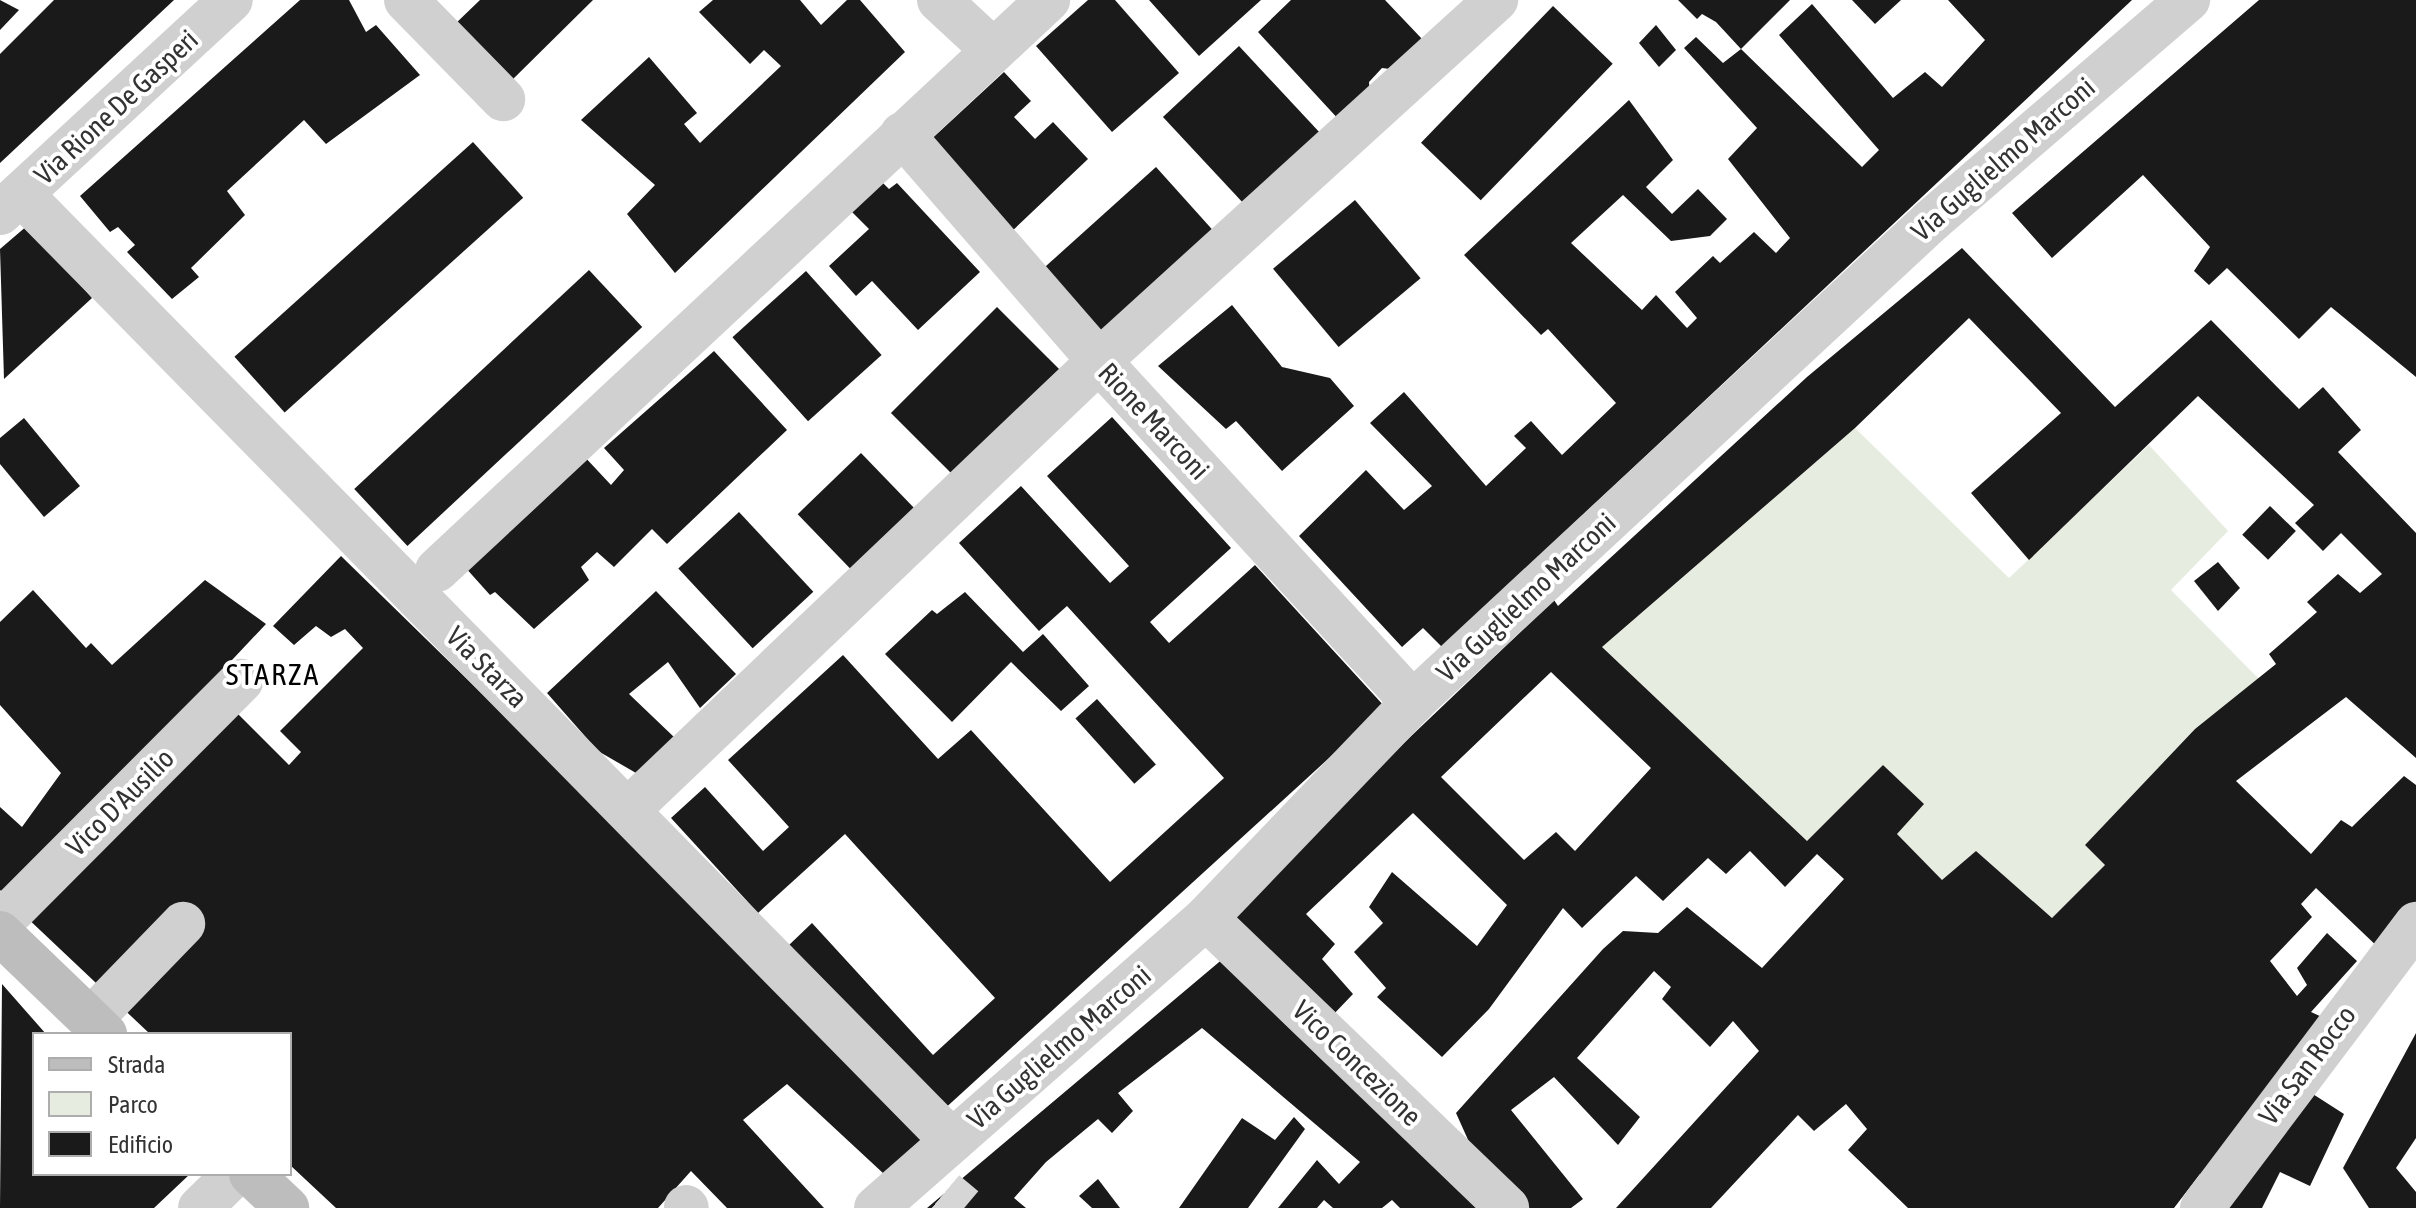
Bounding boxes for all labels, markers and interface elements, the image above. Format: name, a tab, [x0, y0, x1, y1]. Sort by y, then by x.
street label: Via Rione De Gasperi	[27, 23, 205, 191]
street label: Via Guglielmo Marconi	[1904, 70, 2102, 248]
street label: Rione Marconi	[1091, 356, 1217, 486]
street label: Via Guglielmo Marconi	[1430, 506, 1622, 688]
street label: Via Starza	[439, 619, 535, 715]
district label: STARZA	[226, 656, 320, 692]
street label: Vico D'Ausilio	[59, 741, 181, 863]
street label: Via Guglielmo Marconi	[960, 958, 1158, 1136]
street label: Vico Concezione	[1286, 993, 1428, 1133]
street label: Via San Rocco	[2251, 999, 2363, 1131]
legend	[32, 1032, 292, 1176]
text: Strada	[108, 1051, 165, 1078]
text: Parco	[108, 1091, 158, 1118]
text: Edificio	[108, 1131, 173, 1158]

